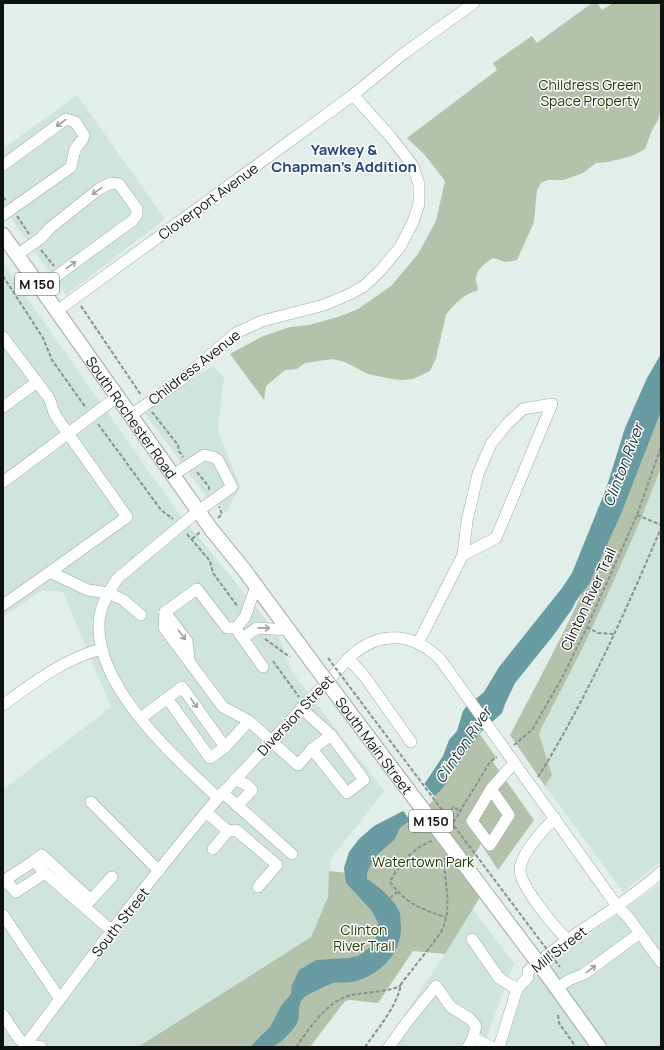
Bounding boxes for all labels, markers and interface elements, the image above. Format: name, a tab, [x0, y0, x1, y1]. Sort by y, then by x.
park label: Childress Green Space Property	[538, 75, 642, 110]
one-way arrow	[55, 119, 66, 127]
district label: Yawkey & Chapman's Addition	[271, 139, 417, 177]
street label: Cloverport Avenue	[154, 158, 262, 244]
one-way arrow	[92, 187, 103, 195]
one-way arrow	[66, 261, 77, 269]
road number: M 150	[15, 273, 59, 295]
street label: Childress Avenue	[144, 325, 244, 409]
street label: South Rochester Road	[82, 352, 182, 482]
water label: Clinton River	[598, 418, 649, 510]
street label: Clinton River Trail	[556, 545, 620, 653]
one-way arrow	[257, 625, 270, 632]
one-way arrow	[178, 630, 186, 641]
street label: Diversion Street	[253, 670, 338, 759]
street label: South Main Street	[332, 693, 418, 798]
one-way arrow	[190, 698, 198, 709]
water label: Clinton River	[430, 701, 498, 787]
road number: M 150	[409, 810, 453, 832]
park label: Watertown Park	[372, 852, 475, 871]
street label: South Street	[87, 883, 153, 961]
park label: Clinton River Trail	[333, 920, 395, 955]
street label: Mill Street	[527, 921, 591, 977]
one-way arrow	[585, 965, 596, 973]

